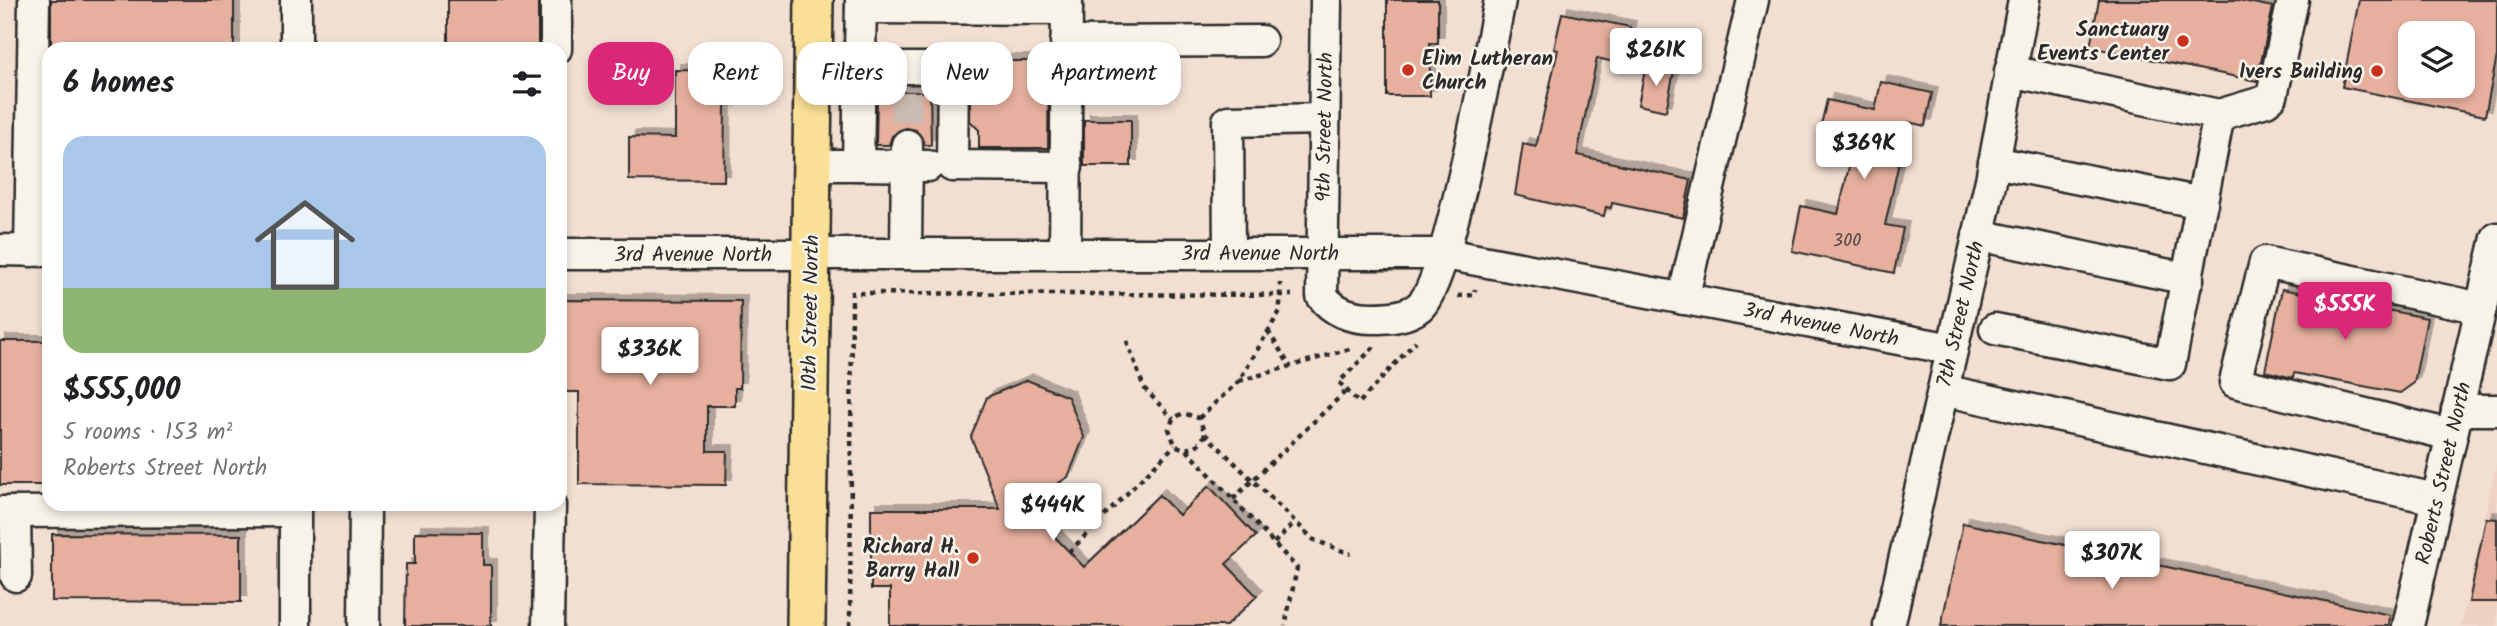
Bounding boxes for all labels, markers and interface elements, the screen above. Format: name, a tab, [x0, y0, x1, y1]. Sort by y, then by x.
place label: Sanctuary Events Center	[2037, 14, 2170, 71]
map controls	[2398, 21, 2475, 98]
button: layers	[2398, 21, 2475, 98]
pin: $261K	[1607, 28, 1705, 88]
text: $261K	[1626, 33, 1686, 69]
marker: Sanctuary Events Center	[2175, 33, 2191, 49]
chip: Buy	[588, 42, 674, 105]
chip: Rent	[688, 42, 783, 105]
chip: Filters	[797, 42, 907, 105]
chip: New	[921, 42, 1013, 105]
chip: Apartment	[1027, 42, 1181, 105]
place label: Elim Lutheran Church	[1422, 43, 1553, 100]
street label: 9th Street North	[1308, 52, 1343, 202]
place label: Ivers Building	[2239, 56, 2363, 89]
text: 6 homes	[63, 60, 175, 108]
marker: Elim Lutheran Church	[1400, 62, 1416, 78]
marker: Ivers Building	[2369, 63, 2385, 79]
icon: filters	[508, 65, 546, 103]
pin: $369K	[1815, 122, 1913, 181]
text: $369K	[1832, 126, 1896, 162]
icon: home	[242, 182, 368, 308]
house number: 300	[1833, 227, 1861, 256]
street label: 10th Street North	[794, 234, 829, 392]
street label: 3rd Avenue North	[1181, 238, 1339, 271]
street label: 7th Street North	[1929, 238, 1994, 391]
street label: 3rd Avenue North	[614, 239, 772, 272]
pin: $555K	[2296, 282, 2394, 342]
text: $555K	[2314, 287, 2376, 323]
street label: 3rd Avenue North	[1740, 294, 1901, 357]
pin: $336K	[601, 328, 699, 387]
text: $336K	[617, 332, 683, 368]
text: $555,000	[63, 367, 180, 415]
street label: Roberts Street North	[2407, 379, 2482, 568]
text: 5 rooms · 153 m²	[63, 415, 232, 451]
text: Roberts Street North	[63, 451, 267, 487]
pin: $444K	[1004, 484, 1102, 543]
text: $444K	[1020, 488, 1086, 524]
place label: Richard H. Barry Hall	[862, 531, 959, 588]
pin: $307K	[2063, 532, 2161, 591]
text: $307K	[2081, 536, 2143, 572]
marker: Richard H. Barry Hall	[965, 550, 981, 566]

